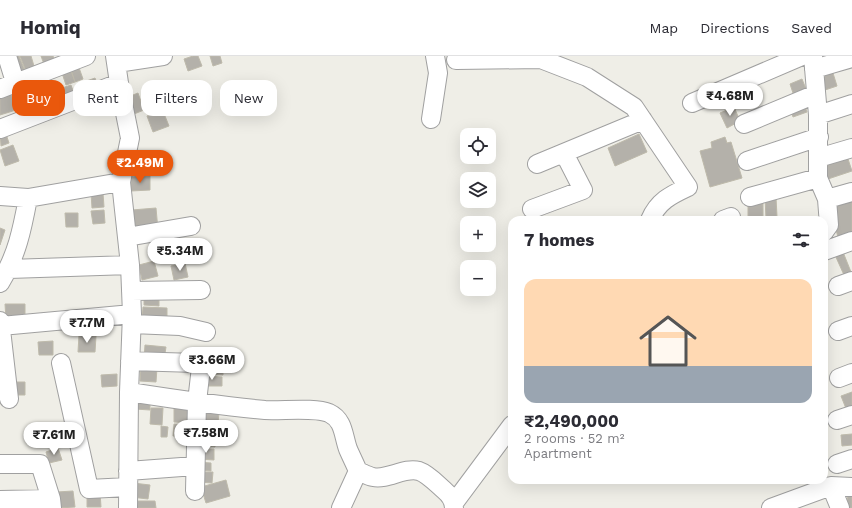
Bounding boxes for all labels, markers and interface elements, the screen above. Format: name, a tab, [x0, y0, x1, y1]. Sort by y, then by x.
text: Homiq	[20, 16, 81, 39]
text: Map	[650, 20, 678, 36]
text: Directions	[700, 20, 769, 36]
text: Saved	[791, 20, 832, 36]
chip: Buy	[12, 80, 65, 116]
chip: Rent	[73, 80, 133, 116]
chip: Filters	[141, 80, 212, 116]
chip: New	[220, 80, 277, 116]
pin: ₹4.68M	[697, 83, 763, 117]
text: ₹4.68M	[706, 88, 754, 103]
map controls	[460, 128, 496, 296]
button: locate	[460, 128, 496, 164]
pin: ₹2.49M	[107, 150, 173, 184]
text: ₹2.49M	[116, 155, 164, 170]
button: layers	[460, 172, 496, 208]
button: +	[460, 216, 496, 252]
icon: filters	[790, 229, 812, 251]
text: 7 homes	[524, 230, 594, 250]
pin: ₹5.34M	[147, 238, 213, 272]
text: ₹5.34M	[156, 243, 204, 258]
button: −	[460, 260, 496, 296]
icon: home	[632, 305, 704, 377]
pin: ₹7.7M	[59, 310, 115, 344]
text: ₹7.7M	[69, 315, 105, 330]
pin: ₹3.66M	[179, 347, 245, 381]
text: ₹3.66M	[188, 352, 236, 367]
text: ₹2,490,000	[524, 411, 619, 431]
pin: ₹7.58M	[173, 420, 239, 454]
pin: ₹7.61M	[21, 422, 87, 456]
text: ₹7.58M	[183, 425, 229, 440]
text: ₹7.61M	[32, 427, 76, 442]
text: 2 rooms · 52 m²	[524, 431, 624, 446]
text: Apartment	[524, 446, 592, 461]

